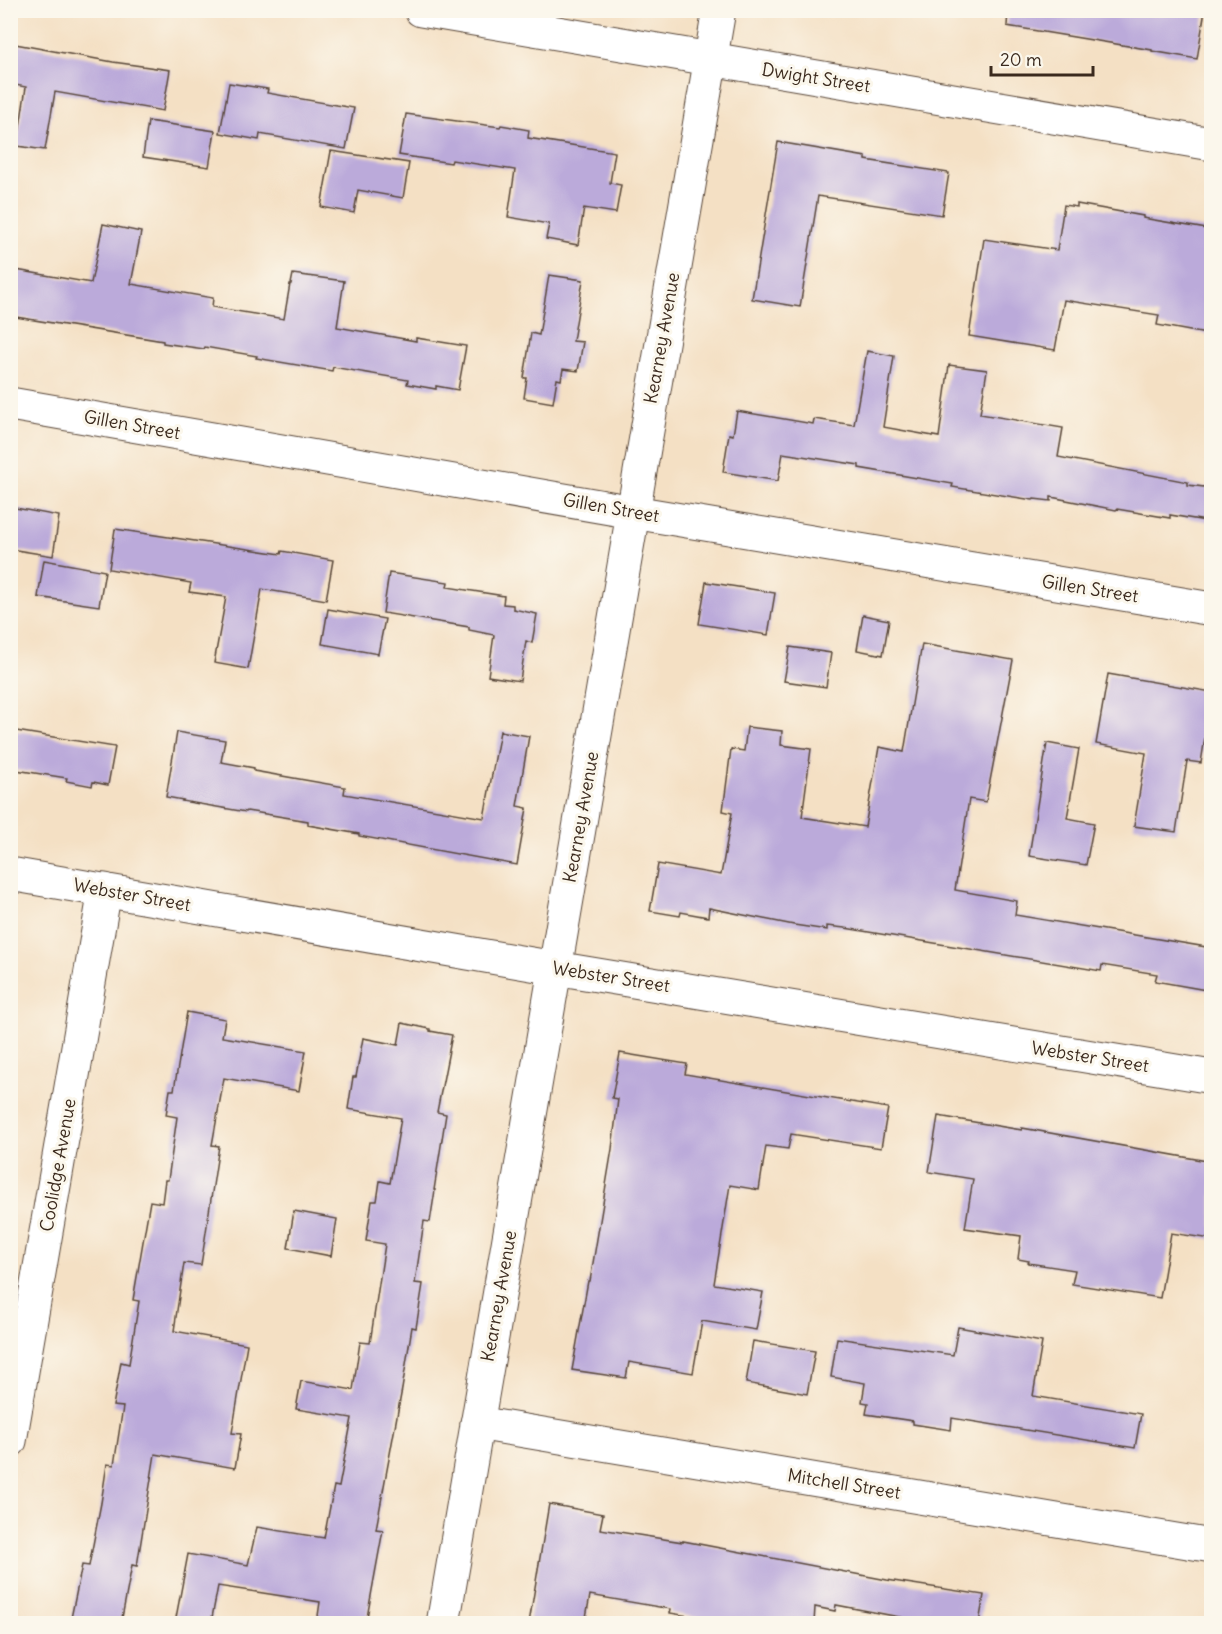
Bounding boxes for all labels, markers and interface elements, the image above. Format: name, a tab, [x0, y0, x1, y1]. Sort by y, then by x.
scale bar	[991, 39, 1093, 77]
text: 20 m	[1000, 48, 1042, 71]
street label: Dwight Street	[760, 58, 872, 97]
street label: Kearney Avenue	[639, 270, 684, 405]
street label: Gillen Street	[82, 405, 182, 444]
street label: Gillen Street	[561, 488, 661, 527]
street label: Gillen Street	[1040, 570, 1140, 607]
street label: Kearney Avenue	[558, 749, 603, 884]
street label: Webster Street	[72, 873, 193, 916]
street label: Webster Street	[551, 956, 672, 997]
street label: Webster Street	[1030, 1036, 1151, 1077]
street label: Coolidge Avenue	[34, 1096, 81, 1233]
street label: Kearney Avenue	[476, 1228, 521, 1363]
street label: Mitchell Street	[786, 1463, 902, 1504]

